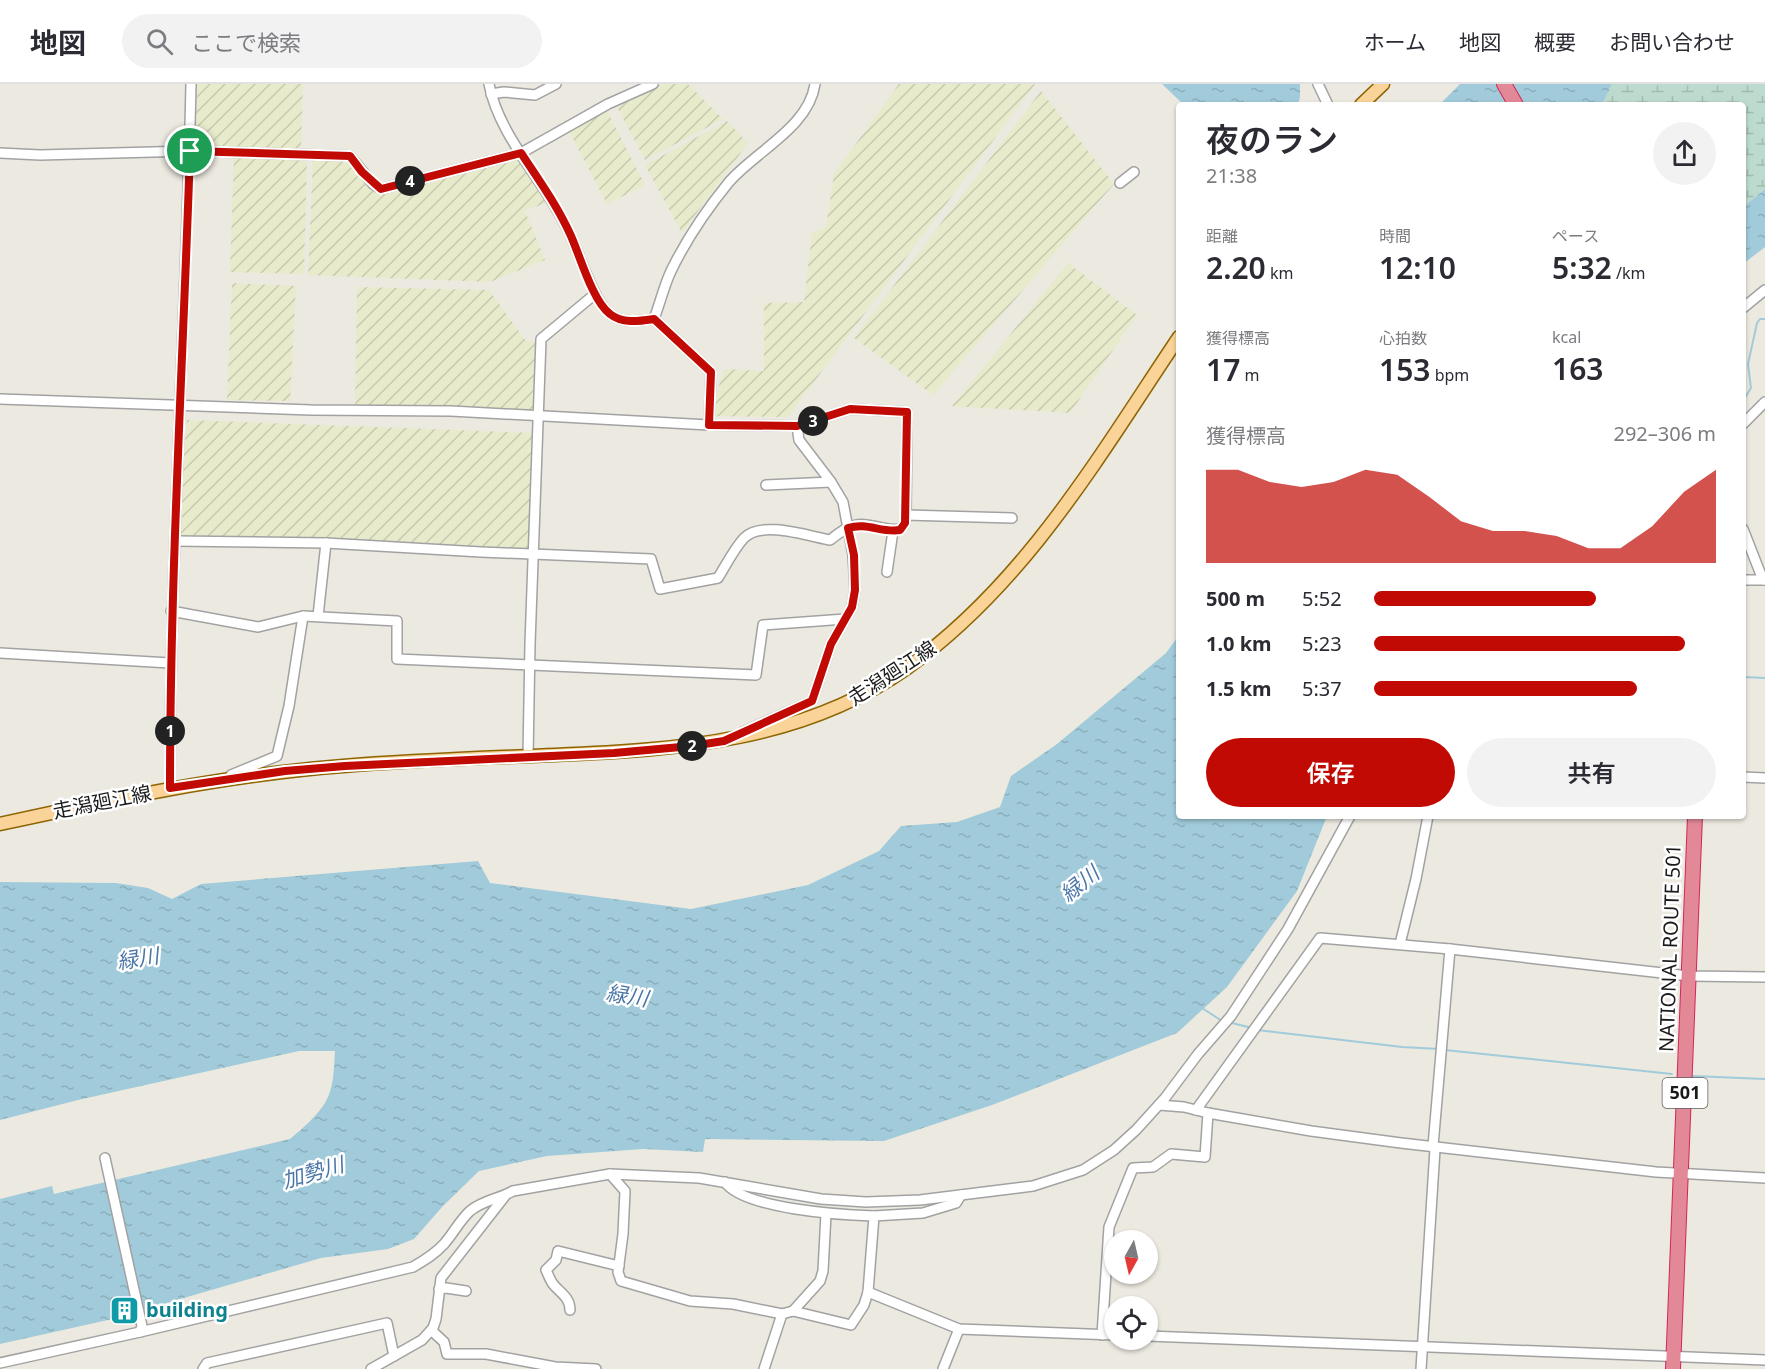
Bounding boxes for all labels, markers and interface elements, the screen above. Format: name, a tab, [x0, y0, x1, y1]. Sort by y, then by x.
search box	[122, 14, 542, 68]
text: 地図	[30, 23, 86, 61]
icon: search	[143, 25, 176, 58]
text: ここで検索	[191, 27, 301, 57]
text: ホーム	[1364, 28, 1426, 56]
text: 地図	[1459, 28, 1501, 56]
text: 概要	[1534, 28, 1576, 56]
text: お問い合わせ	[1609, 28, 1735, 56]
text: 夜のラン	[1206, 117, 1338, 162]
button: share	[1653, 122, 1716, 185]
pin	[164, 125, 215, 176]
icon: arrive	[173, 134, 206, 167]
text: 21:38	[1206, 162, 1257, 189]
pin: 4	[395, 166, 425, 196]
text: 4	[405, 170, 415, 192]
text: 距離	[1206, 225, 1238, 247]
text: 時間	[1379, 225, 1411, 247]
text: ペース	[1552, 225, 1599, 247]
text: 2.20	[1206, 247, 1266, 288]
text: 12:10	[1379, 247, 1456, 288]
text: 5:32	[1552, 247, 1612, 288]
text: km	[1266, 262, 1293, 284]
text: /km	[1612, 262, 1645, 284]
text: kcal	[1552, 326, 1581, 348]
text: 獲得標高	[1206, 327, 1270, 349]
text: 心拍数	[1379, 327, 1427, 349]
text: 163	[1552, 348, 1603, 389]
text: 17	[1206, 349, 1240, 390]
text: 153	[1379, 349, 1430, 390]
text: m	[1240, 364, 1259, 386]
text: bpm	[1430, 364, 1469, 386]
pin: 3	[798, 406, 828, 436]
text: 3	[808, 410, 818, 432]
text: 292–306 m	[1613, 420, 1716, 447]
text: 獲得標高	[1206, 422, 1286, 449]
text: 500 m	[1206, 585, 1265, 612]
text: 5:52	[1302, 585, 1342, 612]
text: 1.0 km	[1206, 630, 1272, 657]
text: 5:23	[1302, 630, 1342, 657]
street label: 走潟廻江線	[842, 634, 941, 711]
text: 1.5 km	[1206, 675, 1272, 702]
text: 5:37	[1302, 675, 1342, 702]
pin: 1	[155, 716, 185, 746]
text: 1	[165, 720, 175, 742]
pin: 2	[677, 731, 707, 761]
text: 2	[687, 735, 697, 757]
button: 保存	[1206, 738, 1455, 807]
button: 共有	[1467, 738, 1716, 807]
street label: 走潟廻江線	[50, 779, 154, 824]
street label: NATIONAL ROUTE 501	[1652, 843, 1687, 1052]
water label: 緑川	[1054, 858, 1106, 907]
water label: 緑川	[115, 941, 163, 975]
water label: 緑川	[604, 978, 652, 1012]
road number: 501	[1662, 1078, 1708, 1108]
water label: 加勢川	[279, 1149, 349, 1194]
north arrow	[1104, 1230, 1158, 1284]
map controls	[1104, 1230, 1158, 1350]
building icon: building	[109, 1294, 141, 1326]
place label: building	[146, 1296, 228, 1323]
button: locate	[1104, 1296, 1158, 1350]

